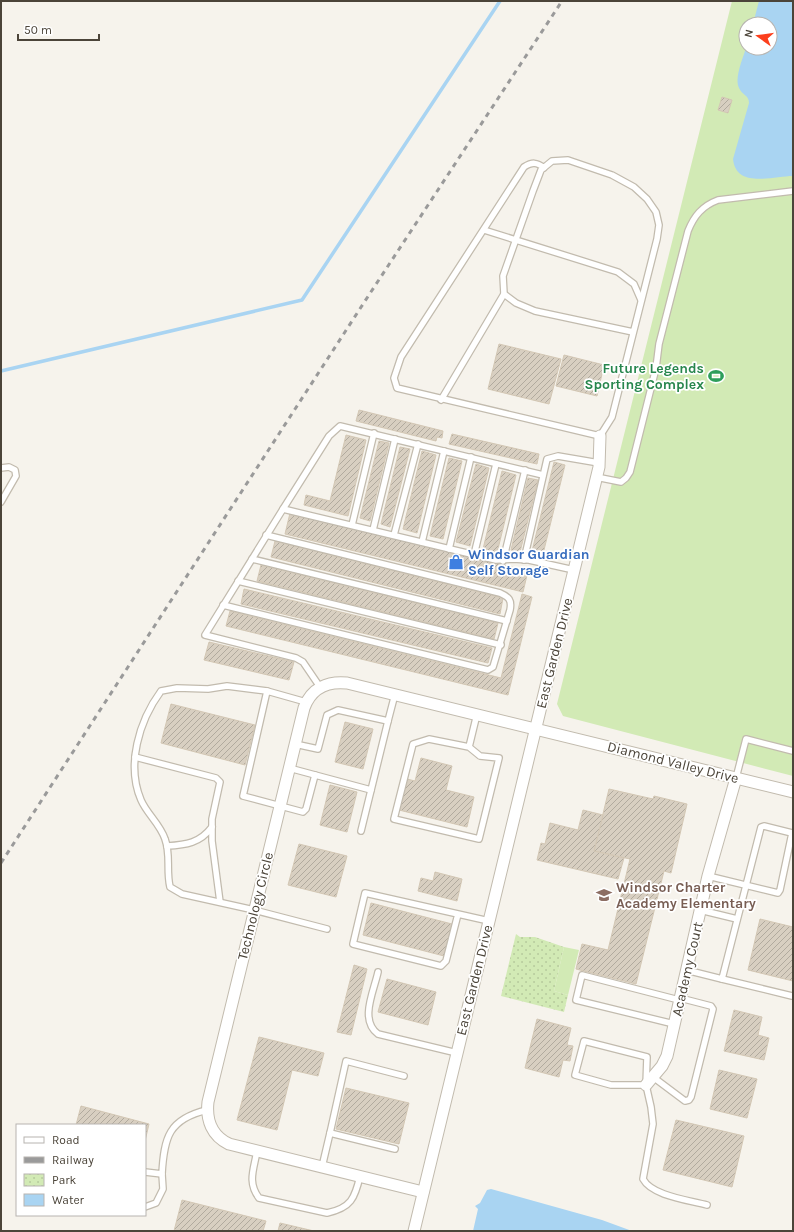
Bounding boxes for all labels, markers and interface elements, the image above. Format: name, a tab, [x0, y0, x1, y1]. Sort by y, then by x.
scale bar	[18, 16, 99, 42]
north arrow	[738, 16, 778, 56]
text: 50 m	[24, 23, 52, 37]
text: N	[742, 28, 756, 39]
place label: Future Legends Sporting Complex	[585, 360, 704, 393]
sports icon: Future Legends Sporting Complex	[707, 367, 725, 385]
place label: Windsor Guardian Self Storage	[468, 546, 590, 579]
shop icon: Windsor Guardian Self Storage	[447, 553, 465, 571]
street label: East Garden Drive	[533, 596, 576, 710]
street label: Diamond Valley Drive	[606, 738, 740, 787]
street label: Technology Circle	[234, 850, 277, 962]
place label: Windsor Charter Academy Elementary	[616, 879, 756, 912]
school or university icon: Windsor Charter Academy Elementary	[595, 886, 613, 904]
street label: Academy Court	[668, 920, 707, 1018]
street label: East Garden Drive	[453, 923, 496, 1037]
legend	[16, 1124, 146, 1216]
text: Road	[52, 1133, 80, 1147]
text: Railway	[52, 1153, 94, 1167]
text: Park	[52, 1173, 77, 1187]
text: Water	[52, 1193, 85, 1207]

